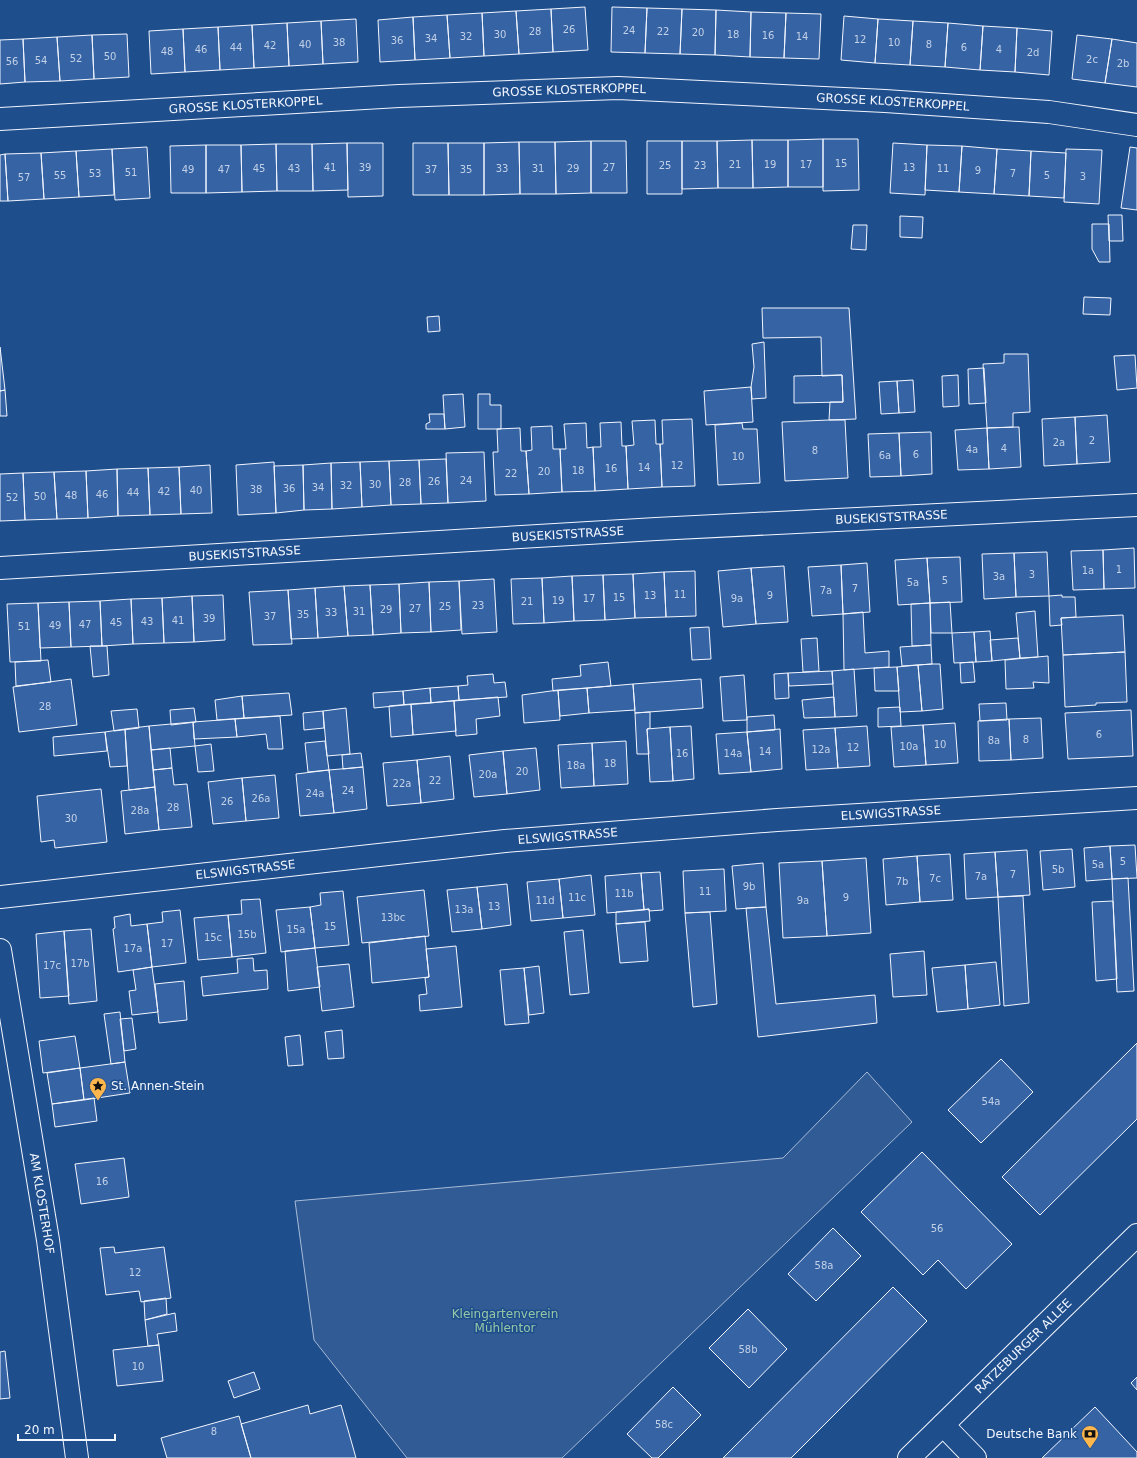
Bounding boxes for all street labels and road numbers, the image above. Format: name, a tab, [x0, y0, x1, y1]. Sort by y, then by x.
street label: GROSSE KLOSTERKOPPEL	[492, 81, 647, 100]
street label: GROSSE KLOSTERKOPPEL	[816, 91, 970, 114]
street label: GROSSE KLOSTERKOPPEL	[168, 93, 323, 116]
street label: BUSEKISTSTRASSE	[835, 507, 948, 527]
street label: BUSEKISTSTRASSE	[511, 524, 625, 545]
street label: BUSEKISTSTRASSE	[188, 543, 301, 564]
street label: ELSWIGSTRASSE	[840, 803, 941, 823]
street label: ELSWIGSTRASSE	[517, 825, 618, 847]
street label: ELSWIGSTRASSE	[195, 857, 296, 882]
street label: AM KLOSTERHOF	[27, 1152, 57, 1255]
street label: RATZEBURGER ALLEE	[972, 1296, 1075, 1396]

